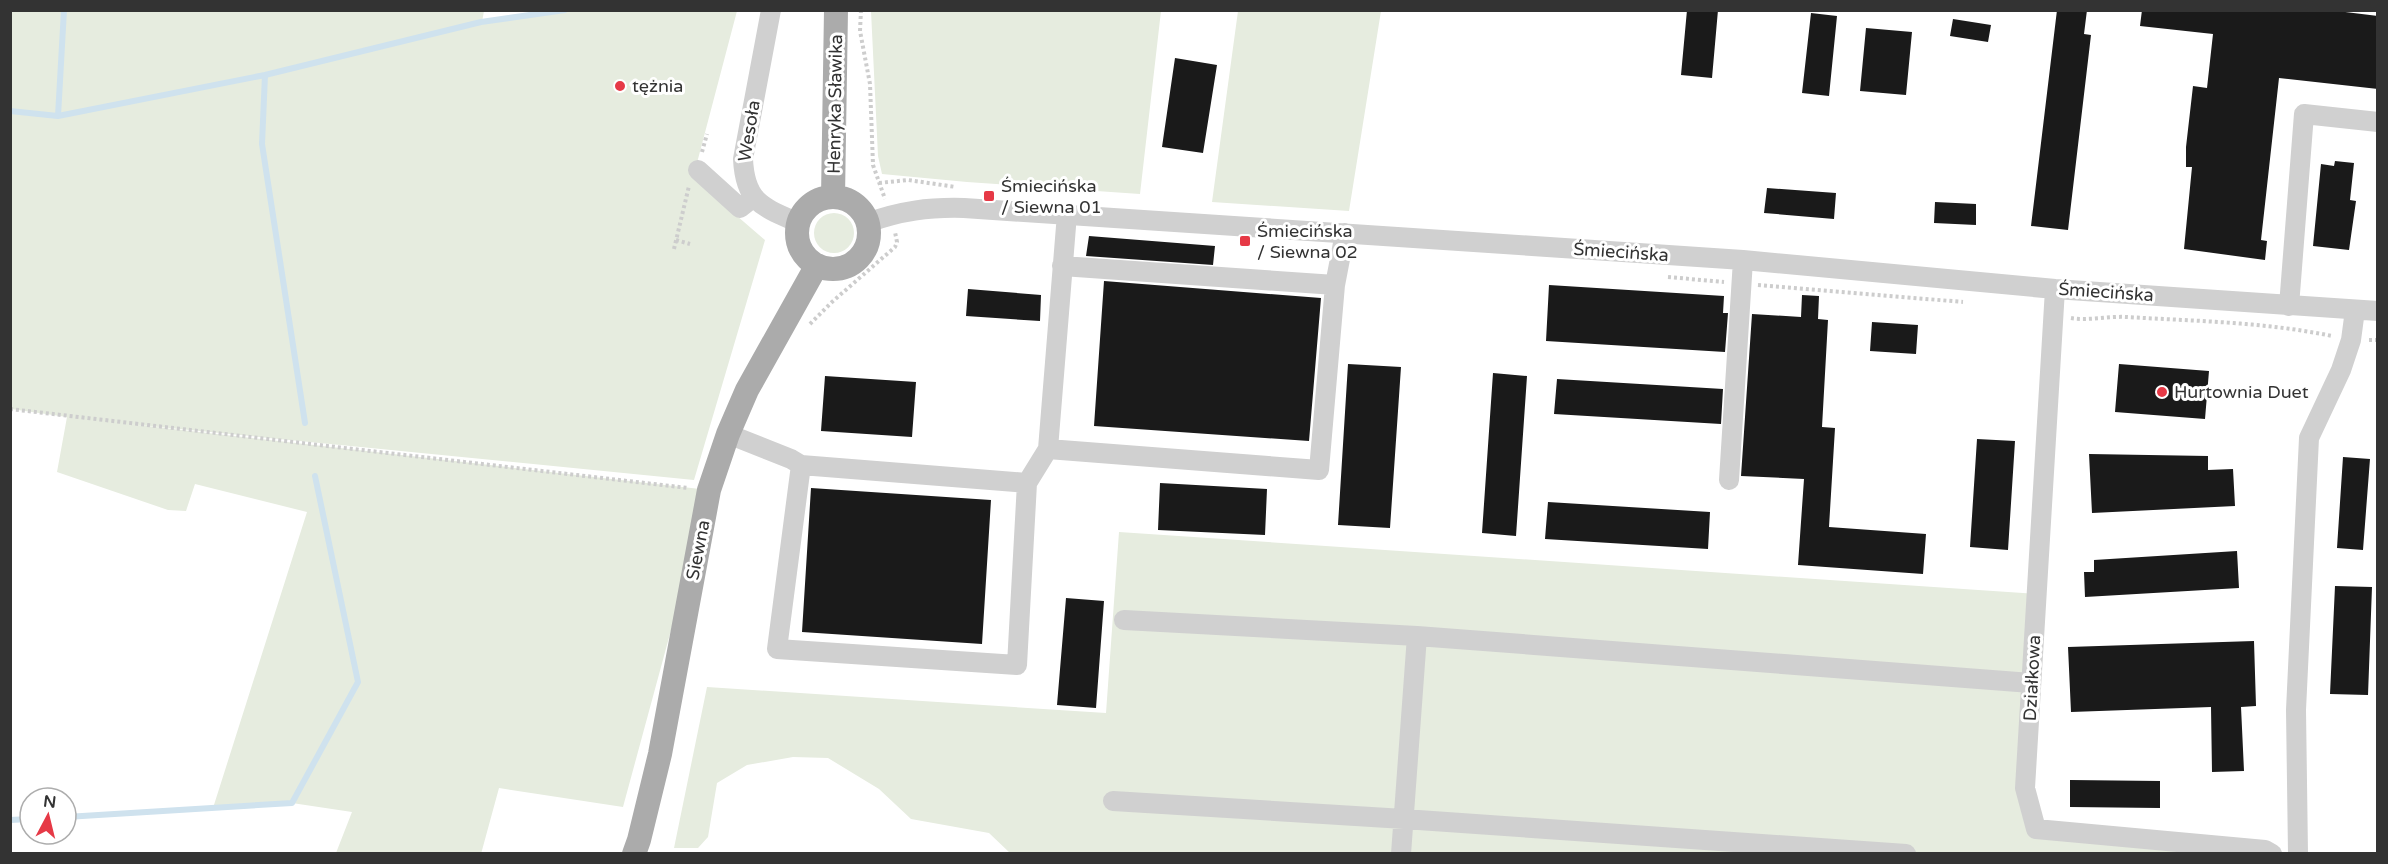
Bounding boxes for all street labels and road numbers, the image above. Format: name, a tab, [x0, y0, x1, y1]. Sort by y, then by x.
street label: Henryka Sławika	[823, 34, 847, 174]
street label: Wesoła	[733, 99, 765, 163]
street label: Śmiecińska	[1573, 238, 1669, 266]
street label: Śmiecińska	[2058, 278, 2154, 306]
street label: Siewna	[681, 518, 715, 582]
street label: Działkowa	[2019, 634, 2045, 722]

